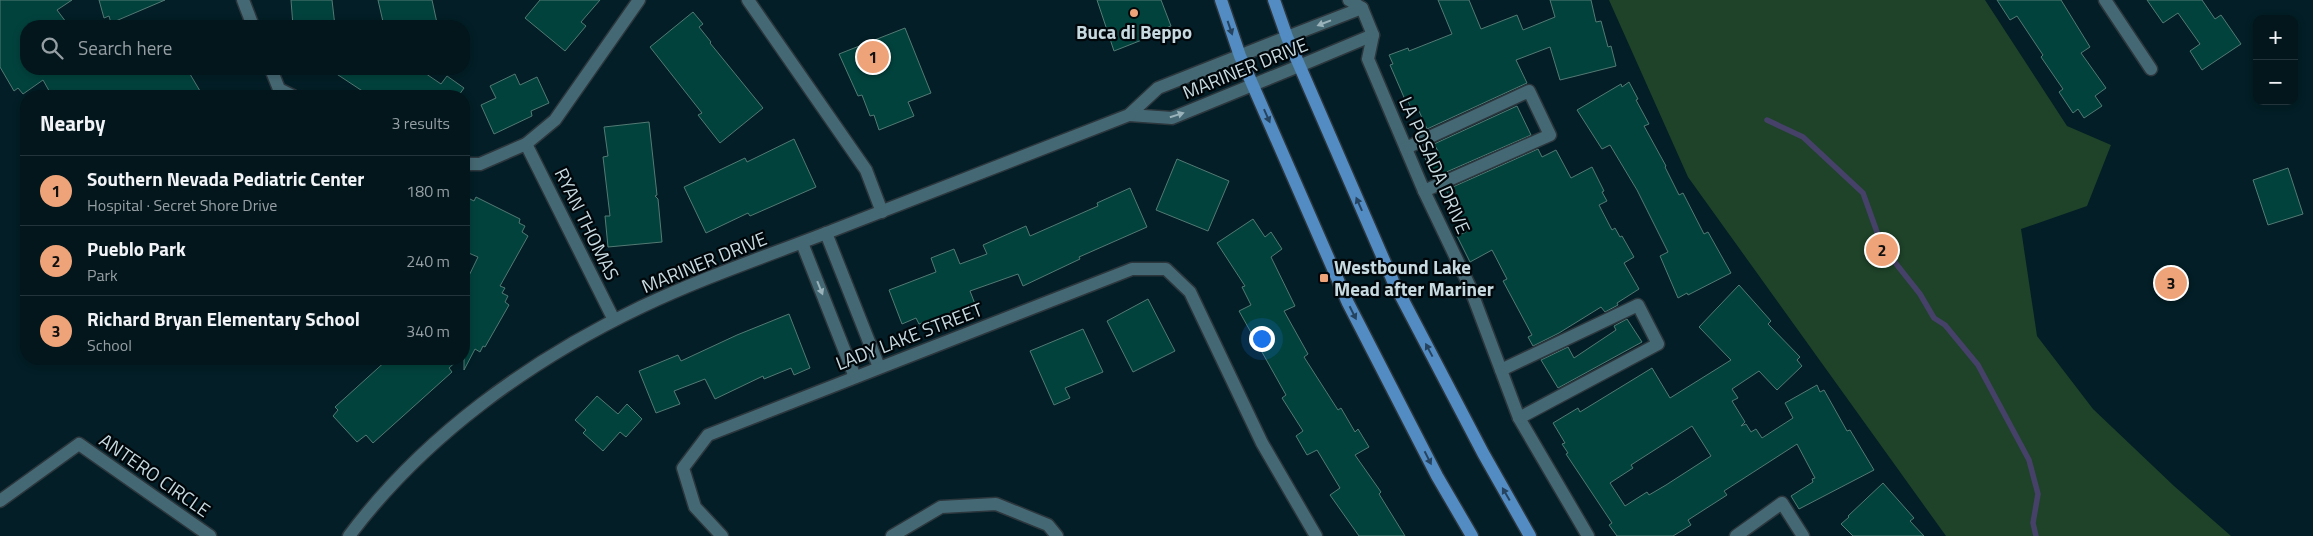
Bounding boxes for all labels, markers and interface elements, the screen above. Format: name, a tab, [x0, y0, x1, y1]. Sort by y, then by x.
marker: Buca di Beppo	[1128, 7, 1140, 19]
map controls	[2253, 15, 2298, 105]
button: +	[2253, 15, 2298, 60]
place label: Buca di Beppo	[1076, 17, 1192, 46]
search box	[20, 20, 470, 75]
one-way arrow	[1317, 20, 1332, 27]
one-way arrow	[1226, 21, 1234, 36]
street label: MARINER DRIVE	[1178, 29, 1312, 106]
text: Search here	[78, 33, 172, 62]
icon: search	[38, 34, 66, 62]
pin: 1	[857, 38, 889, 76]
button: −	[2253, 60, 2298, 105]
street label: LA POSADA DRIVE	[1392, 92, 1479, 238]
text: Nearby	[40, 107, 105, 139]
one-way arrow	[1263, 109, 1271, 123]
text: 3 results	[391, 111, 450, 135]
one-way arrow	[1170, 111, 1185, 119]
street label: RYAN THOMAS	[548, 163, 627, 285]
text: Southern Nevada Pediatric Center	[87, 164, 364, 193]
text: 1	[52, 179, 60, 203]
text: 180 m	[406, 179, 450, 203]
text: Hospital · Secret Shore Drive	[87, 193, 277, 217]
one-way arrow	[1355, 197, 1363, 211]
street label: MARINER DRIVE	[637, 223, 771, 300]
pin: 2	[1866, 231, 1898, 269]
text: Pueblo Park	[87, 234, 186, 263]
text: 2	[52, 249, 60, 273]
text: 240 m	[406, 249, 450, 273]
place label: Westbound Lake Mead after Mariner	[1334, 252, 1494, 303]
text: Park	[87, 263, 118, 287]
pin: 3	[2155, 264, 2187, 302]
marker: Westbound Lake Mead after Mariner	[1318, 272, 1330, 284]
one-way arrow	[816, 281, 824, 296]
street label: LADY LAKE STREET	[831, 294, 987, 377]
text: Richard Bryan Elementary School	[87, 304, 360, 333]
one-way arrow	[1350, 306, 1358, 320]
text: 3	[52, 319, 60, 343]
text: 340 m	[406, 319, 450, 343]
your location	[1249, 326, 1275, 352]
text: School	[87, 333, 132, 357]
one-way arrow	[1425, 343, 1433, 358]
street label: ANTERO CIRCLE	[94, 425, 217, 524]
one-way arrow	[1424, 450, 1432, 465]
one-way arrow	[1502, 486, 1510, 501]

